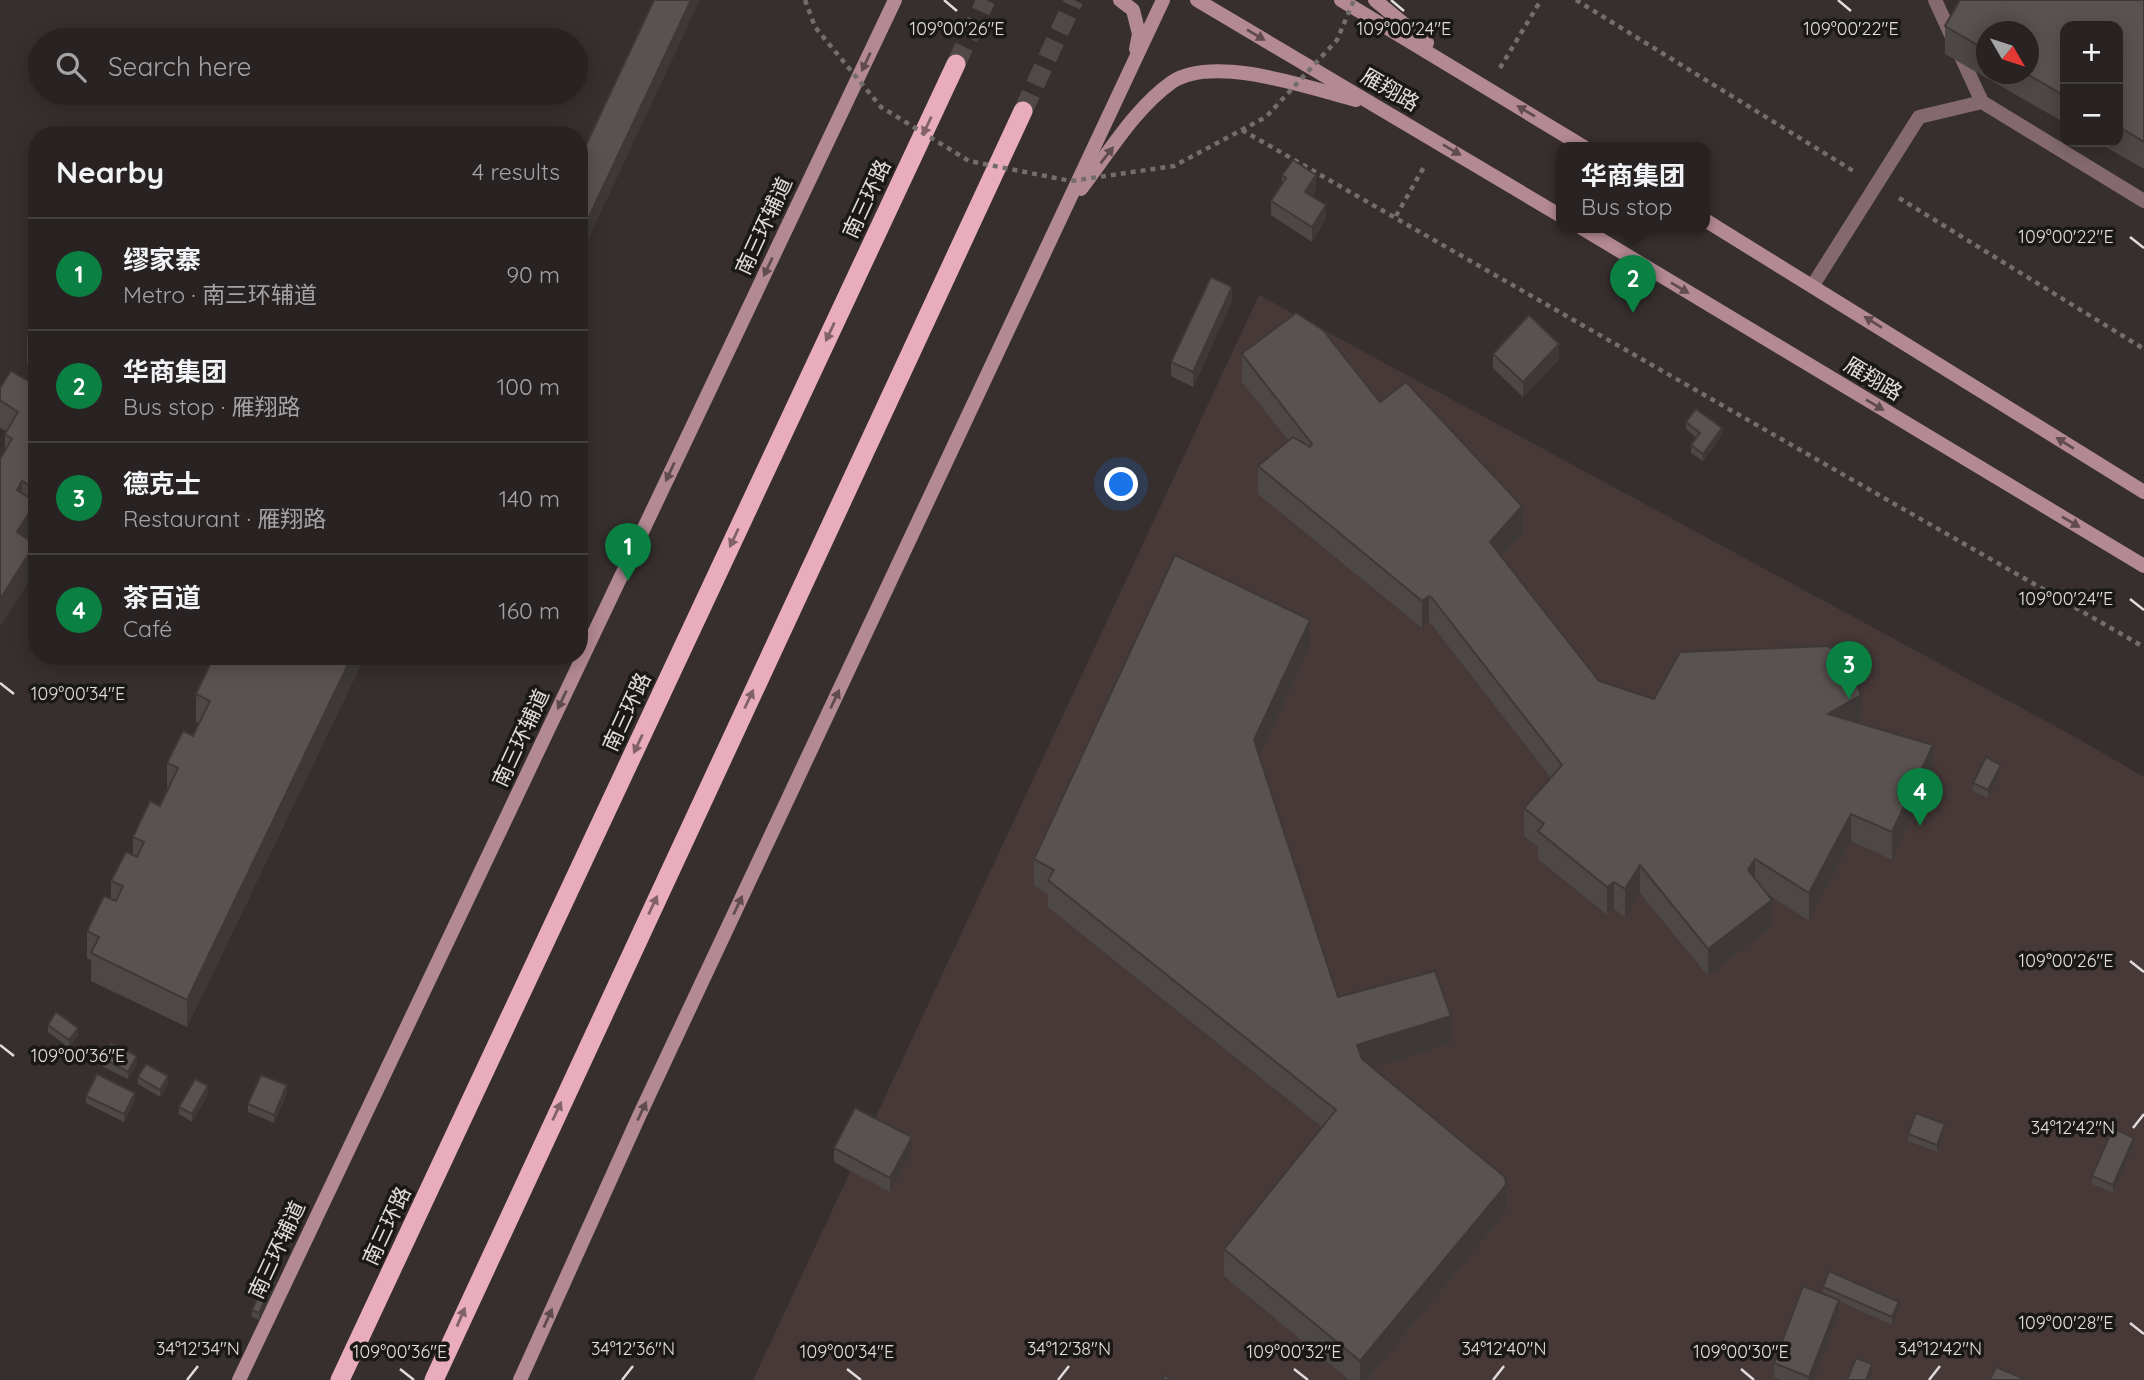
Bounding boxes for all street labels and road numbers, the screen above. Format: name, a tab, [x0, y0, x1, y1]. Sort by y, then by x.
street label: 雁翔路	[1357, 62, 1424, 116]
street label: 南三环路	[837, 155, 896, 242]
street label: 南三环辅道	[729, 173, 797, 279]
street label: 雁翔路	[1840, 351, 1907, 406]
street label: 南三环路	[597, 668, 656, 755]
street label: 南三环辅道	[486, 685, 554, 791]
street label: 南三环路	[357, 1182, 416, 1269]
street label: 南三环辅道	[242, 1197, 310, 1303]

